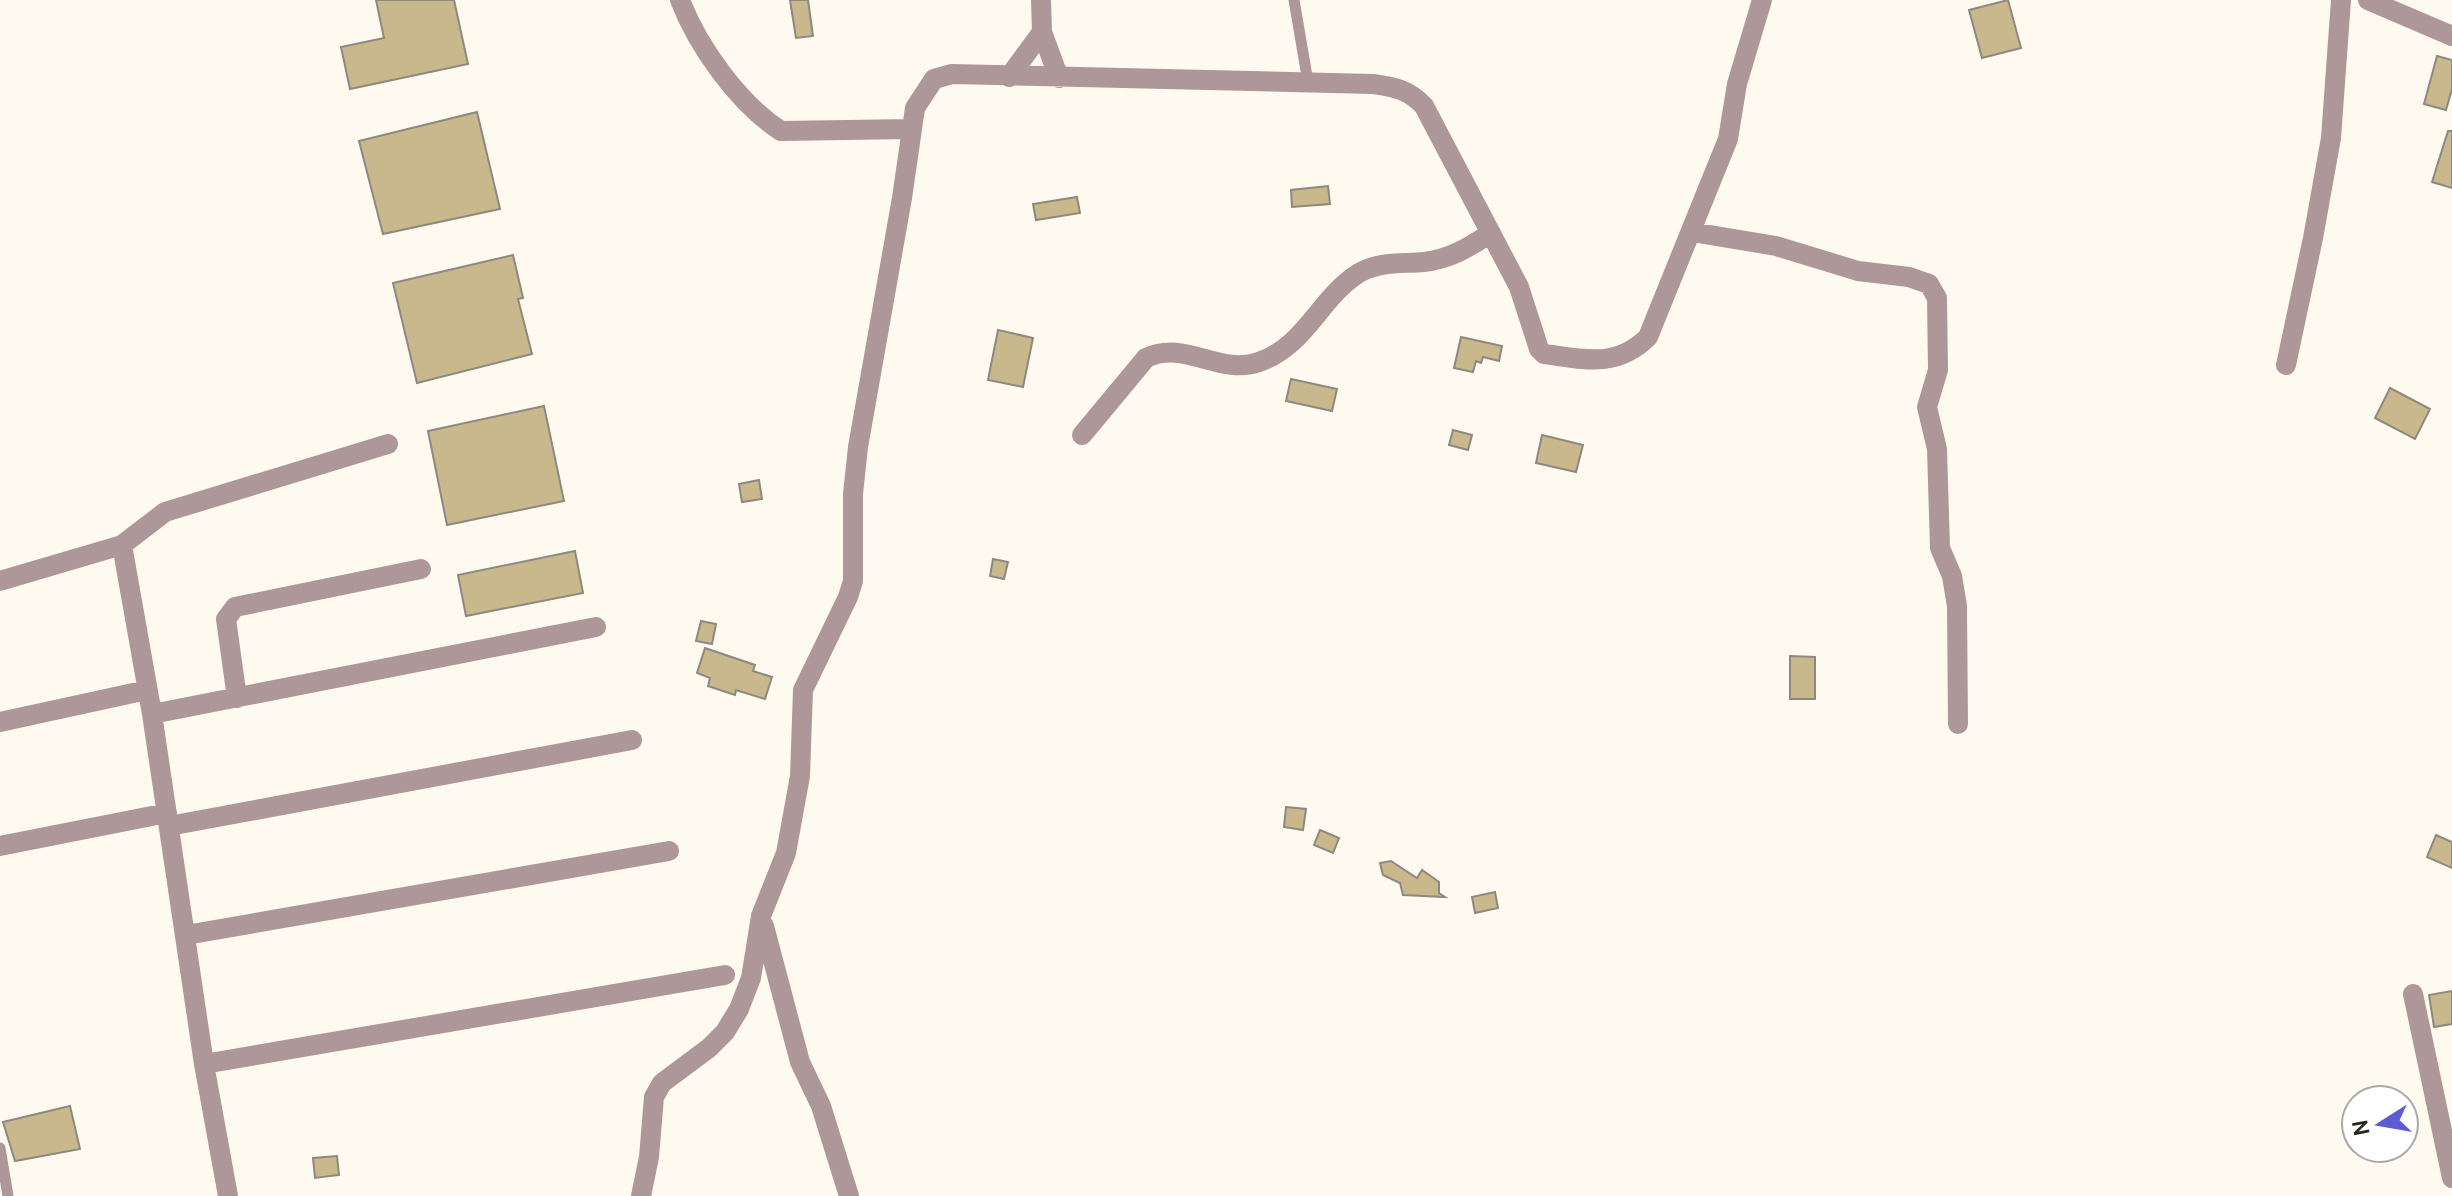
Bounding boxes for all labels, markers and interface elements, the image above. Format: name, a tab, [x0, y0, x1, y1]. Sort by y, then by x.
north arrow	[2340, 1084, 2420, 1164]
text: N	[2346, 1118, 2376, 1138]

